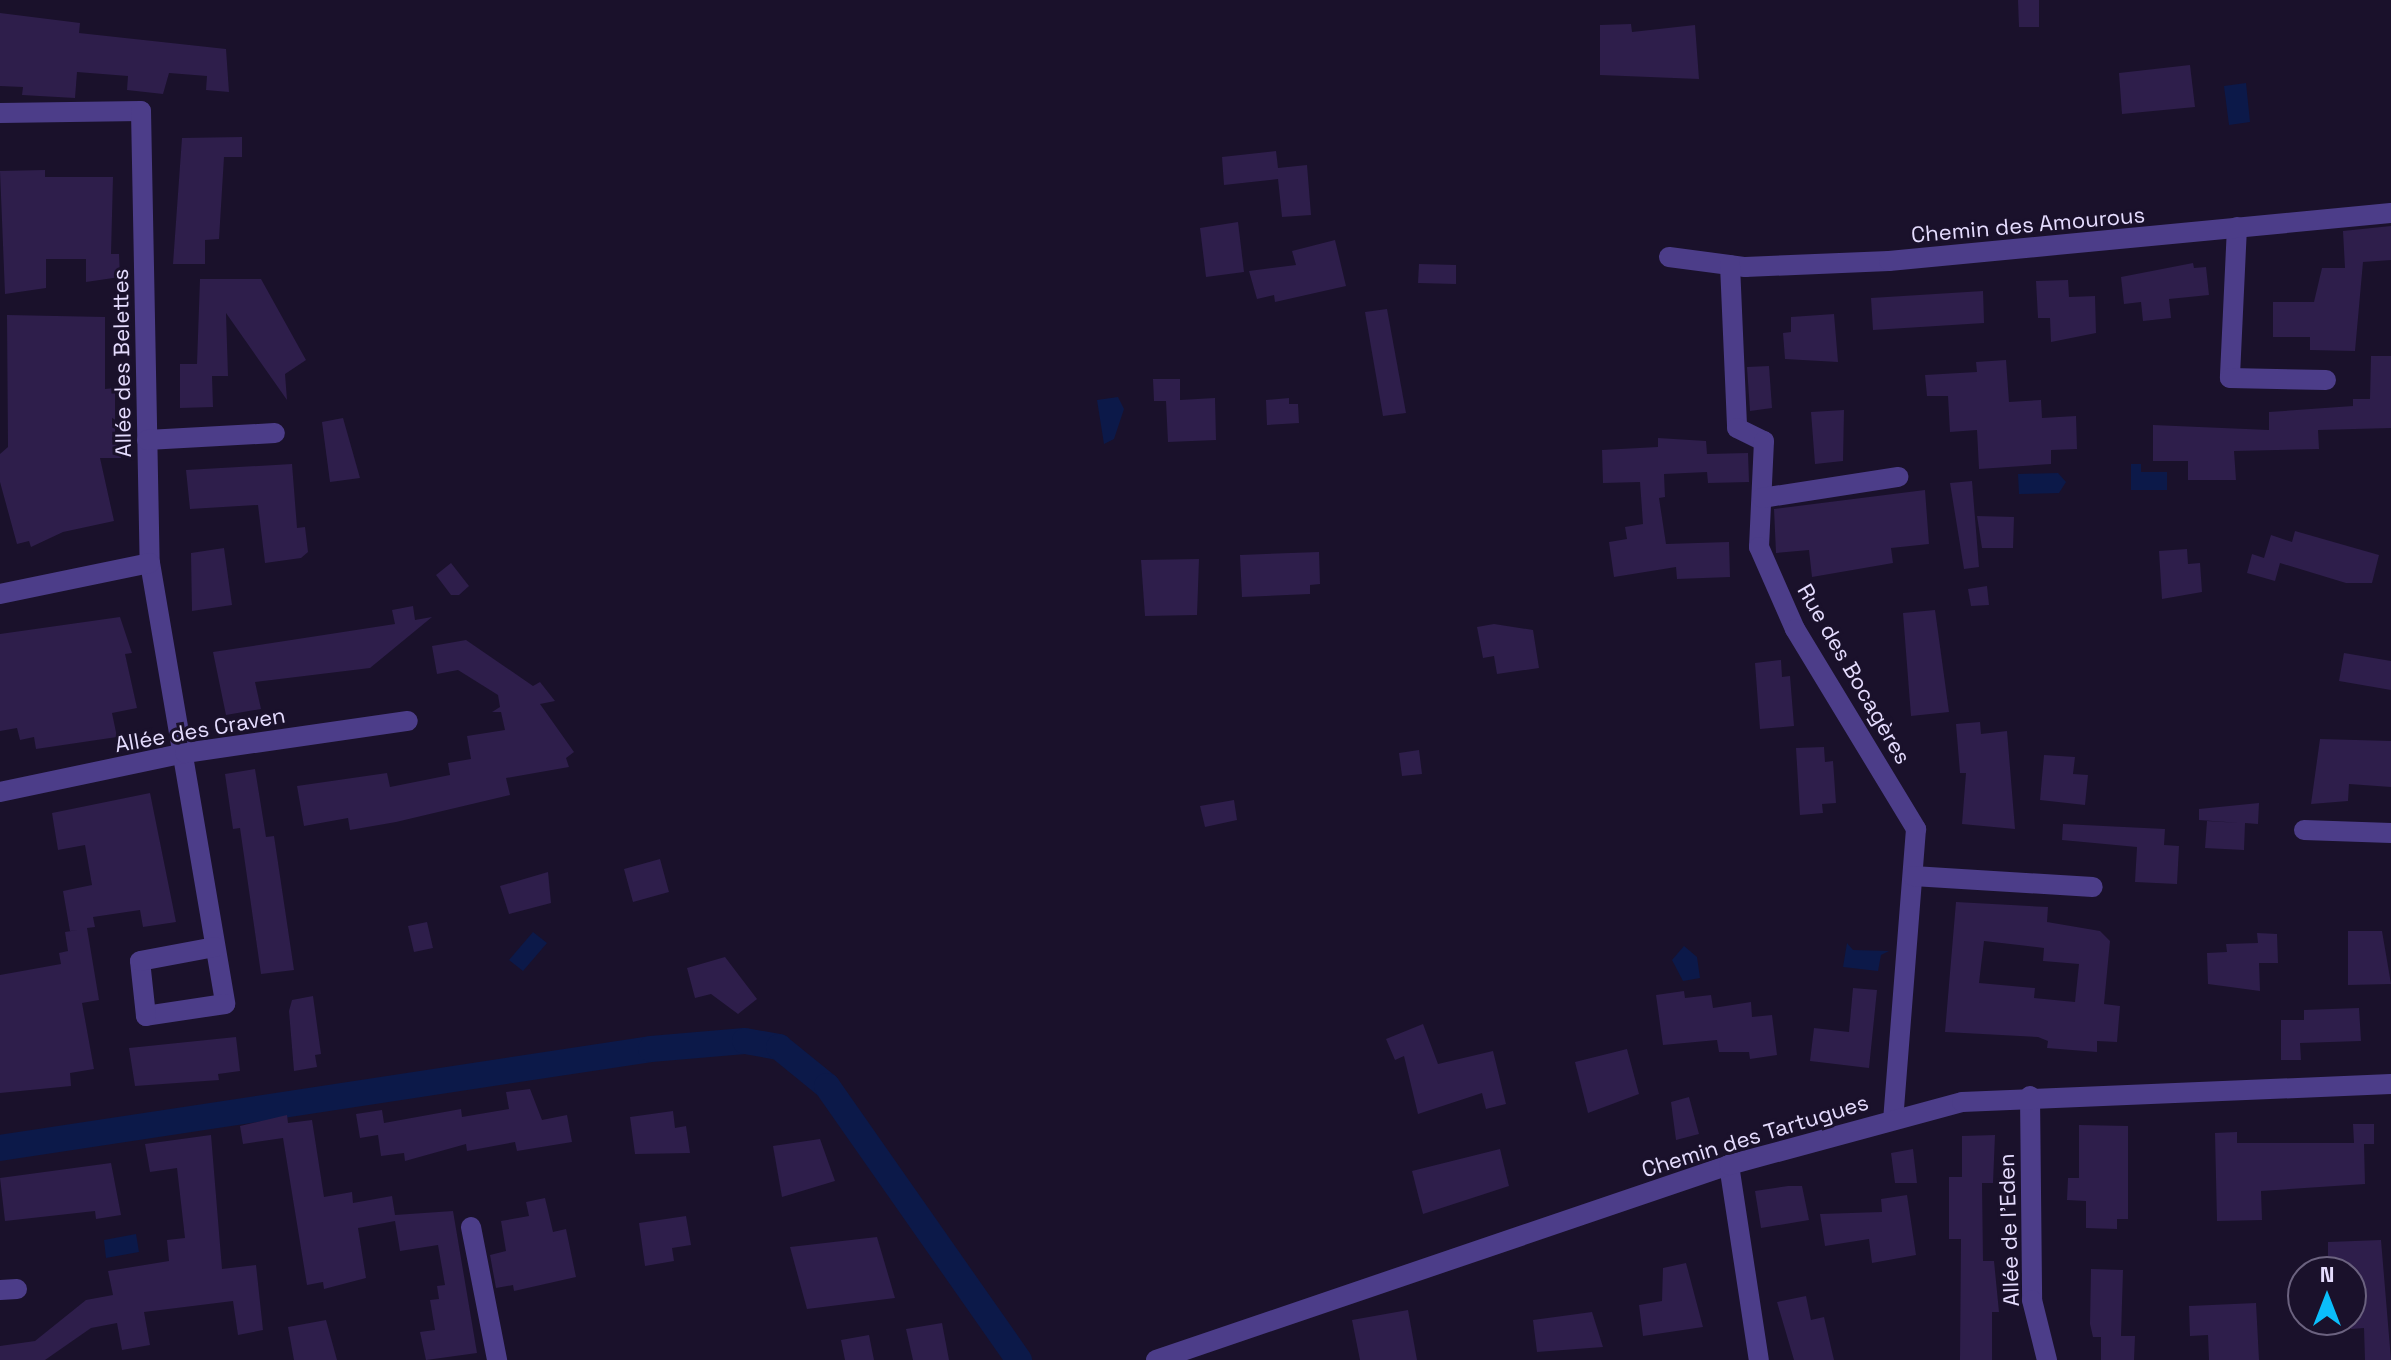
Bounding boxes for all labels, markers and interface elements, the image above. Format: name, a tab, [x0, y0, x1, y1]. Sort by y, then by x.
street label: Chemin des Amourous	[1910, 202, 2146, 248]
street label: Allée des Belettes	[107, 268, 137, 458]
street label: Rue des Bocagères	[1792, 579, 1916, 769]
street label: Allée des Craven	[113, 702, 287, 758]
street label: Chemin des Tartugues	[1638, 1089, 1872, 1183]
street label: Allée de l'Eden	[1993, 1153, 2025, 1307]
north arrow	[2287, 1256, 2367, 1336]
text: N	[2320, 1260, 2334, 1288]

